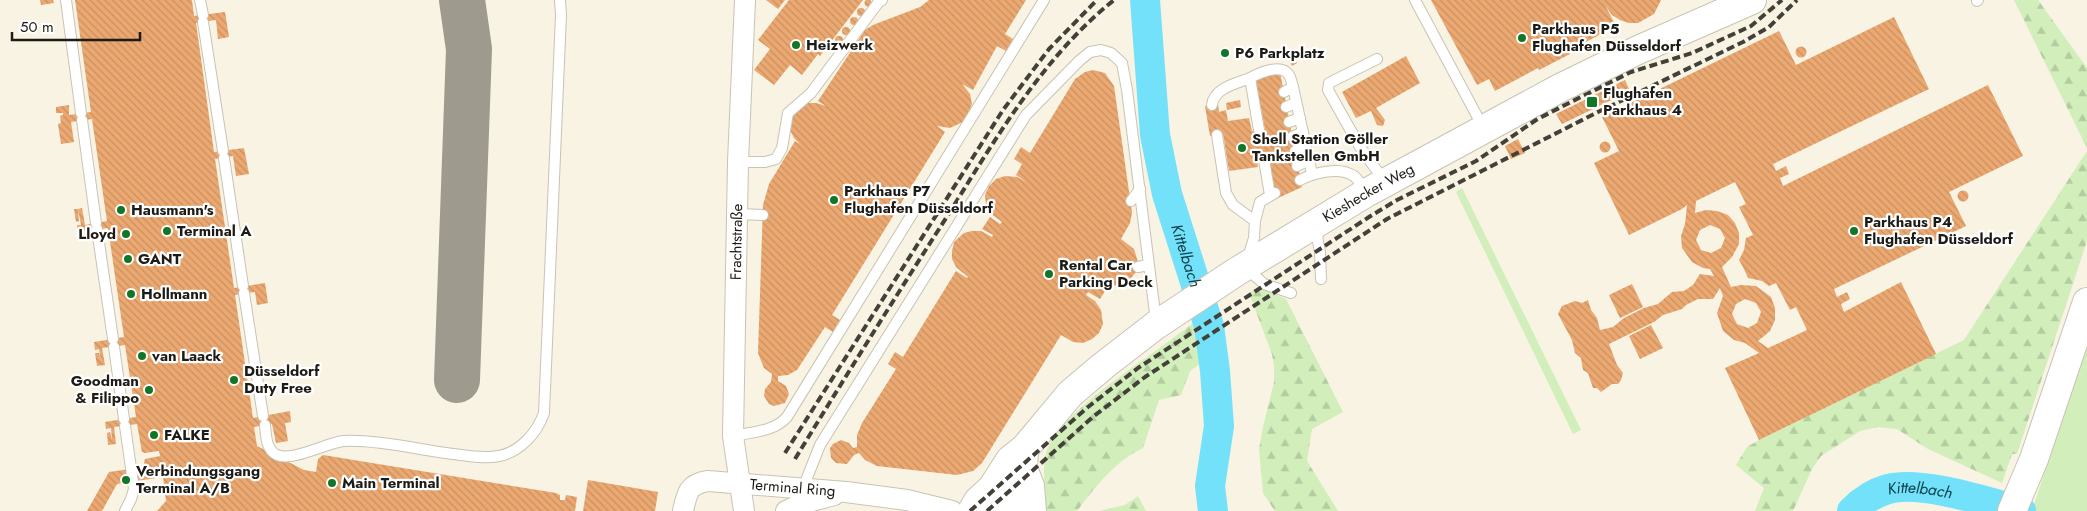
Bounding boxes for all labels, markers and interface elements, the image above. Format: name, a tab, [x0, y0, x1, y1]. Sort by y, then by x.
scale bar	[12, 10, 140, 42]
text: 50 m	[20, 16, 54, 38]
place label: Parkhaus P5 Flughafen Düsseldorf	[1532, 18, 1682, 57]
marker: Parkhaus P5 Flughafen Düsseldorf	[1516, 32, 1528, 44]
place label: Heizwerk	[806, 34, 874, 56]
marker: Heizwerk	[790, 39, 802, 51]
place label: P6 Parkplatz	[1235, 42, 1325, 64]
marker: P6 Parkplatz	[1219, 47, 1231, 59]
place label: Flughafen Parkhaus 4	[1603, 82, 1682, 121]
marker: Flughafen Parkhaus 4	[1585, 95, 1599, 109]
place label: Shell Station Göller Tankstellen GmbH	[1252, 128, 1389, 167]
marker: Shell Station Göller Tankstellen GmbH	[1236, 142, 1248, 154]
street label: Kieshecker Weg	[1318, 158, 1418, 228]
place label: Parkhaus P7 Flughafen Düsseldorf	[844, 180, 994, 219]
marker: Parkhaus P7 Flughafen Düsseldorf	[828, 194, 840, 206]
place label: Hausmann's	[131, 199, 214, 221]
street label: Frachtstraße	[725, 203, 748, 280]
marker: Hausmann's	[115, 204, 127, 216]
place label: Parkhaus P4 Flughafen Düsseldorf	[1864, 211, 2014, 250]
place label: Terminal A	[177, 220, 252, 242]
water label: Kittelbach	[1166, 221, 1207, 290]
place label: Lloyd	[78, 223, 116, 245]
marker: Terminal A	[161, 225, 173, 237]
marker: Parkhaus P4 Flughafen Düsseldorf	[1848, 225, 1860, 237]
marker: Lloyd	[120, 228, 132, 240]
place label: GANT	[138, 248, 182, 270]
marker: GANT	[122, 253, 134, 265]
place label: Rental Car Parking Deck	[1059, 254, 1153, 293]
marker: Rental Car Parking Deck	[1043, 268, 1055, 280]
place label: Hollmann	[141, 283, 207, 305]
marker: Hollmann	[125, 288, 137, 300]
place label: van Laack	[151, 345, 222, 367]
marker: van Laack	[136, 350, 148, 362]
place label: Düsseldorf Duty Free	[244, 360, 320, 399]
place label: Goodman & Filippo	[71, 370, 139, 409]
marker: Düsseldorf Duty Free	[228, 374, 240, 386]
marker: Goodman & Filippo	[143, 384, 155, 396]
place label: FALKE	[164, 424, 210, 446]
marker: FALKE	[148, 429, 160, 441]
place label: Verbindungsgang Terminal A/B	[135, 460, 260, 499]
place label: Main Terminal	[342, 472, 440, 494]
street label: Terminal Ring	[749, 473, 836, 502]
marker: Verbindungsgang Terminal A/B	[120, 474, 132, 486]
water label: Kittelbach	[1885, 475, 1955, 504]
marker: Main Terminal	[326, 477, 338, 489]

